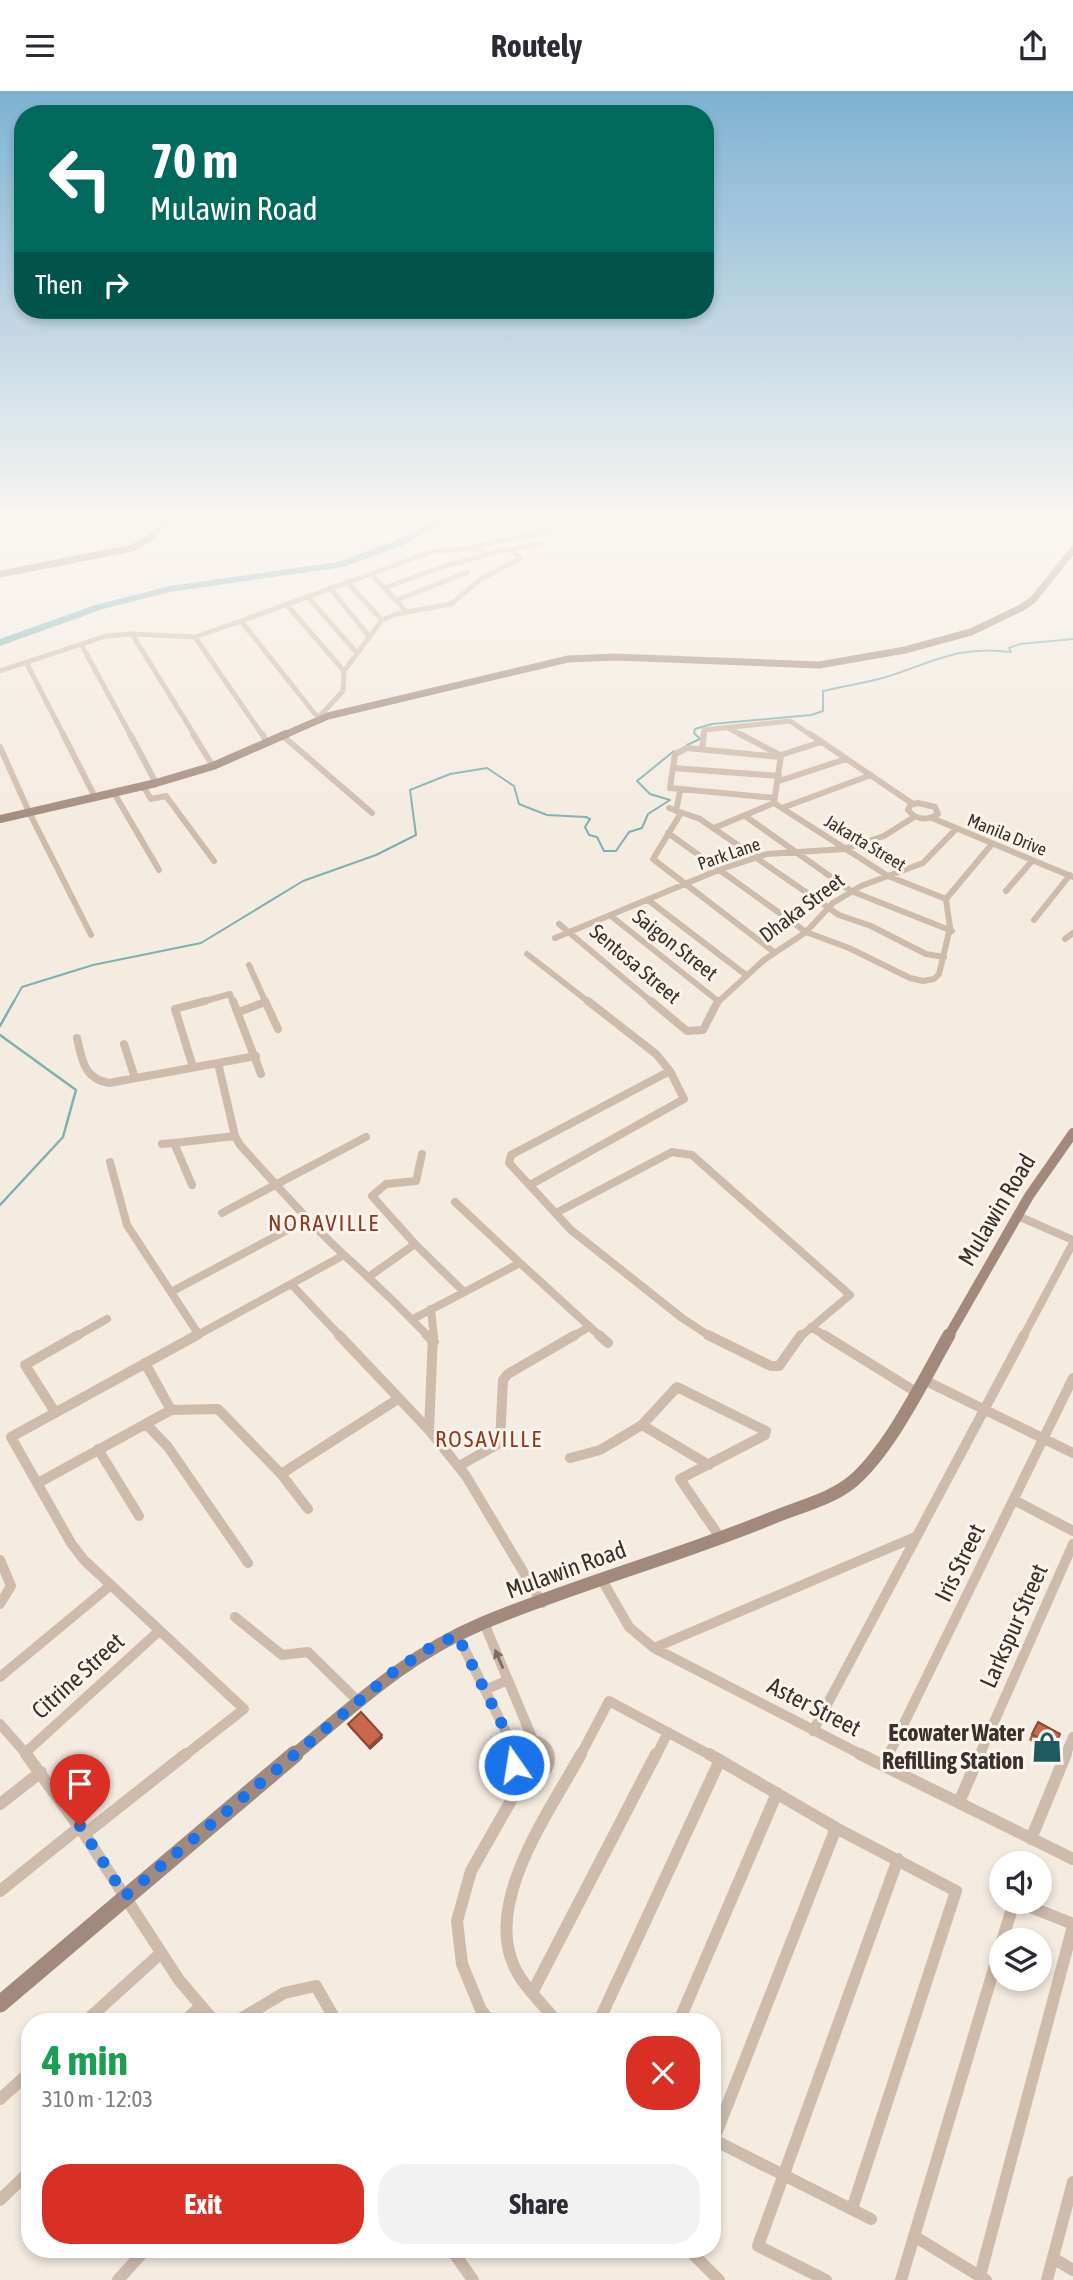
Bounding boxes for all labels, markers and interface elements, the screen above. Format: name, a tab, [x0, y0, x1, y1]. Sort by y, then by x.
icon: menu	[21, 27, 59, 65]
text: Routely	[491, 27, 582, 64]
icon: share	[1014, 27, 1052, 65]
text: 70 m	[150, 132, 238, 188]
icon: left	[35, 133, 126, 224]
text: Mulawin Road	[150, 190, 318, 227]
icon: right	[97, 266, 135, 304]
text: Then	[35, 270, 83, 300]
street label: Manila Drive	[964, 809, 1050, 860]
street label: Jakarta Street	[821, 810, 910, 875]
street label: Park Lane	[695, 833, 763, 874]
street label: Dhaka Street	[754, 868, 848, 947]
street label: Saigon Street	[628, 904, 723, 985]
street label: Sentosa Street	[586, 919, 686, 1008]
street label: Mulawin Road	[953, 1149, 1041, 1271]
district label: NORAVILLE	[268, 1210, 380, 1236]
district label: ROSAVILLE	[435, 1426, 543, 1452]
street label: Iris Street	[929, 1519, 990, 1606]
street label: Mulawin Road	[502, 1535, 630, 1604]
street label: Larkspur Street	[974, 1560, 1053, 1692]
street label: Citrine Street	[26, 1627, 129, 1724]
one-way arrow	[493, 1648, 504, 1669]
street label: Aster Street	[763, 1672, 865, 1742]
place label: Ecowater Water Refilling Station	[882, 1719, 1025, 1774]
position arrow	[477, 1728, 551, 1802]
shop icon: Ecowater Water Refilling Station	[1030, 1730, 1064, 1764]
pin	[50, 1754, 110, 1826]
icon: arrive	[61, 1765, 99, 1803]
map controls	[989, 1851, 1052, 1991]
button: sound	[989, 1851, 1052, 1914]
button: layers	[989, 1928, 1052, 1991]
text: 4 min	[42, 2036, 128, 2084]
button: close	[626, 2036, 700, 2110]
text: 310 m · 12:03	[42, 2086, 153, 2112]
button: Exit	[42, 2164, 364, 2244]
button: Share	[378, 2164, 700, 2244]

